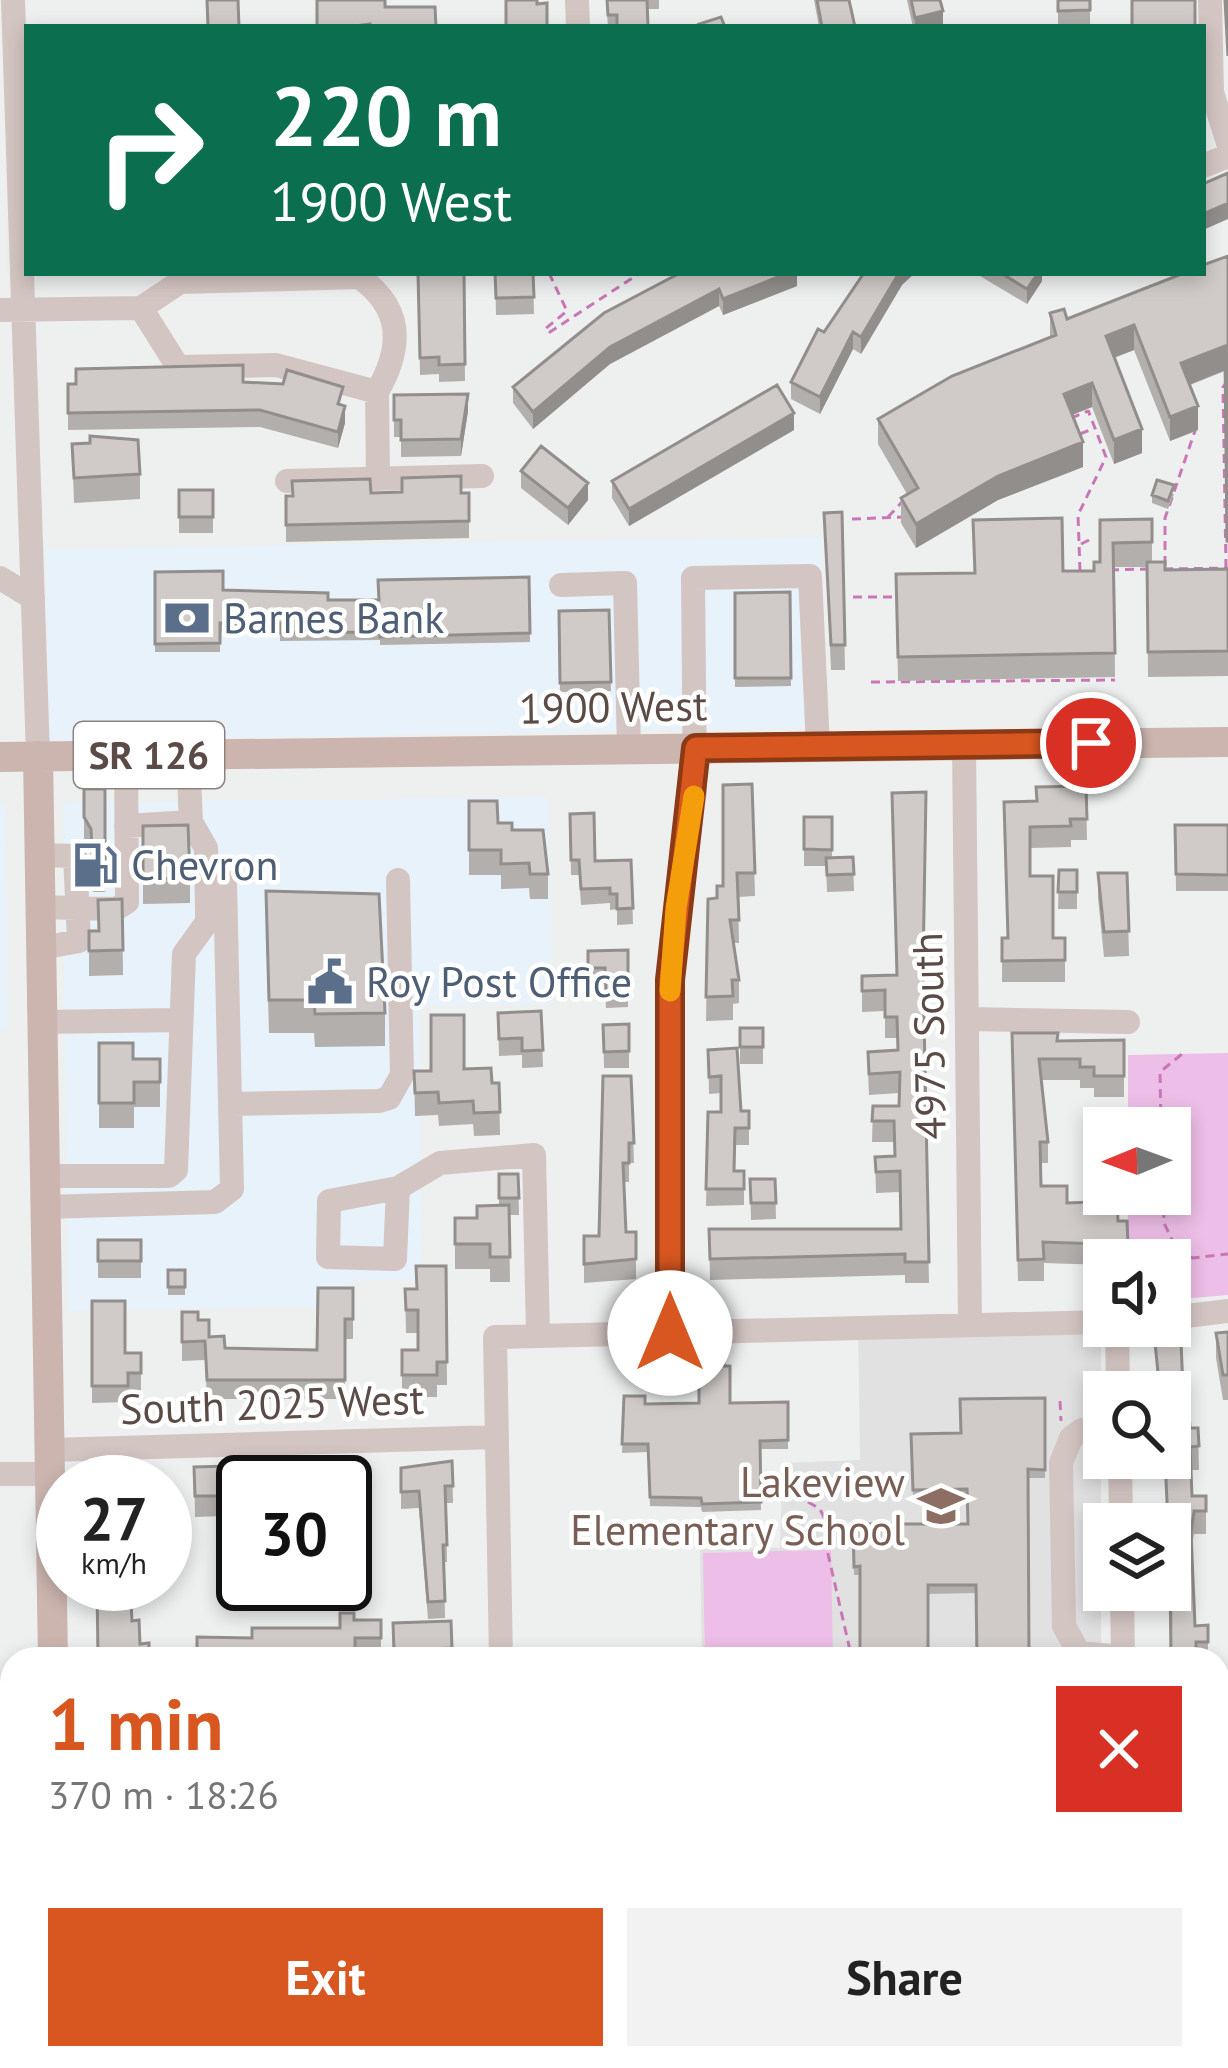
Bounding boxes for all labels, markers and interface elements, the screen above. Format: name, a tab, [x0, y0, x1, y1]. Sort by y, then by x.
text: 220 m	[270, 60, 502, 169]
icon: right	[72, 72, 228, 228]
text: 1900 West	[270, 166, 512, 236]
place label: Barnes Bank	[223, 590, 444, 645]
bank icon: Barnes Bank	[162, 593, 212, 643]
street label: 1900 West	[518, 677, 708, 736]
pin	[1040, 692, 1142, 794]
icon: arrive	[1058, 710, 1124, 776]
road number: SR 126	[74, 722, 224, 788]
place label: Chevron	[131, 837, 278, 892]
fuel station icon: Chevron	[70, 840, 120, 890]
street label: 4975 South	[899, 932, 958, 1140]
place label: Roy Post Office	[366, 954, 632, 1009]
public building icon: Roy Post Office	[305, 957, 355, 1007]
north arrow	[1083, 1107, 1191, 1215]
map controls	[1083, 1107, 1191, 1611]
button: sound	[1083, 1239, 1191, 1347]
position arrow	[607, 1270, 733, 1396]
street label: South 2025 West	[119, 1371, 425, 1436]
button: search	[1083, 1371, 1191, 1479]
place label: Lakeview Elementary School	[570, 1454, 905, 1557]
speed limit sign: 30	[216, 1455, 372, 1611]
text: 27	[80, 1479, 148, 1557]
school or university icon: Lakeview Elementary School	[916, 1481, 966, 1531]
button: layers	[1083, 1503, 1191, 1611]
text: km/h	[81, 1543, 147, 1582]
text: 1 min	[48, 1677, 224, 1770]
button: close	[1056, 1686, 1182, 1812]
text: 370 m · 18:26	[48, 1769, 279, 1820]
button: Exit	[48, 1908, 603, 2046]
button: Share	[627, 1908, 1182, 2046]

